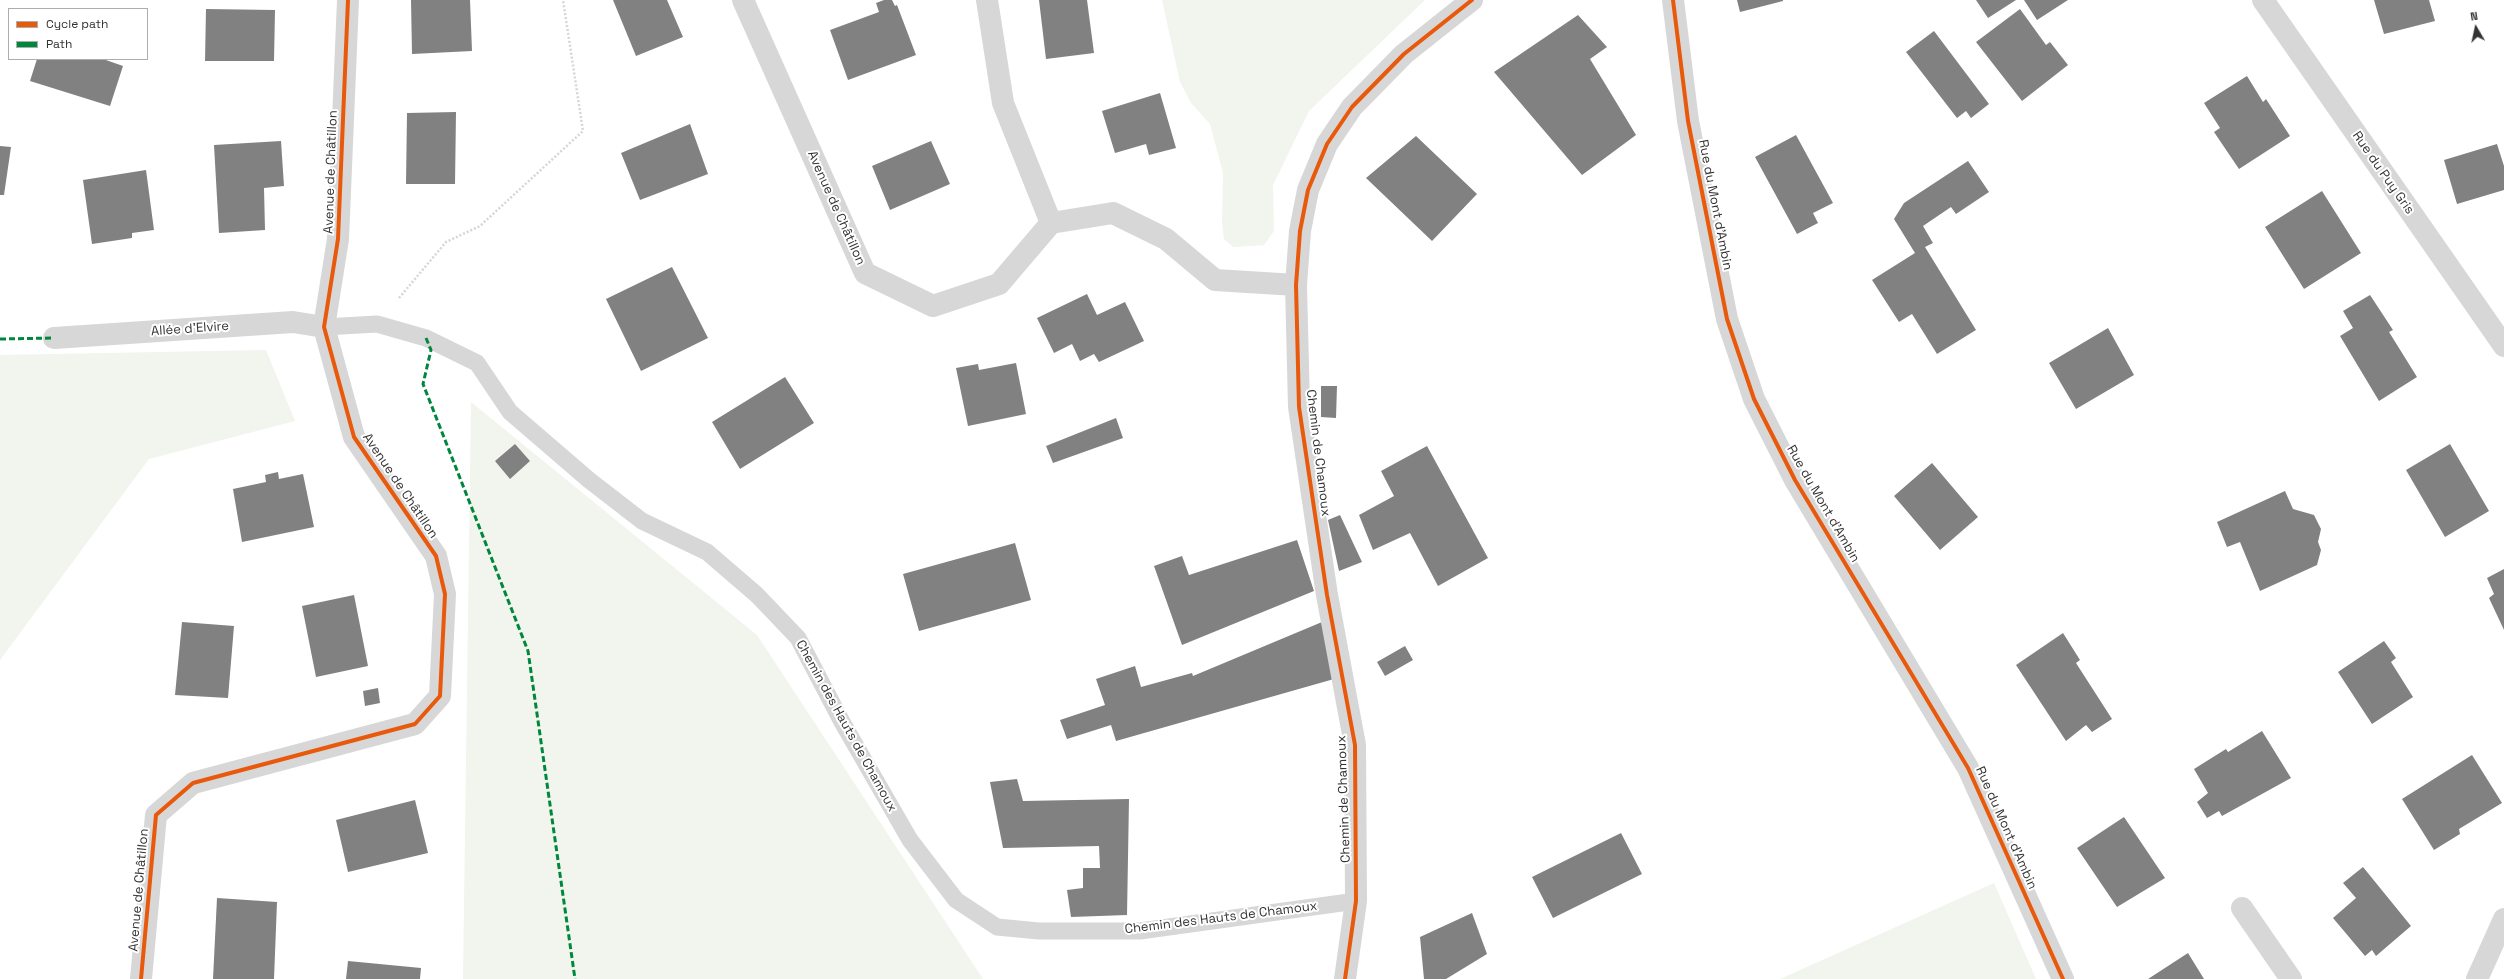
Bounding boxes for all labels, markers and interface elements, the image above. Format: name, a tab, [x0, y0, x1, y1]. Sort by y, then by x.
legend	[8, 8, 148, 60]
north arrow	[2456, 8, 2496, 48]
text: N	[2469, 9, 2479, 24]
text: Cycle path	[46, 16, 108, 32]
text: Path	[46, 36, 72, 52]
street label: Avenue de Châtillon	[321, 110, 341, 234]
street label: Rue du Puy Gris	[2349, 129, 2417, 217]
street label: Rue du Mont d'Ambin	[1695, 138, 1735, 272]
street label: Avenue de Châtillon	[804, 148, 868, 268]
street label: Allée d'Elvire	[151, 318, 229, 340]
street label: Chemin de Chamoux	[1302, 389, 1334, 517]
street label: Avenue de Châtillon	[359, 430, 441, 542]
street label: Rue du Mont d'Ambin	[1783, 443, 1863, 565]
street label: Chemin des Hauts de Chamoux	[792, 637, 900, 815]
street label: Chemin de Chamoux	[1334, 735, 1354, 863]
street label: Rue du Mont d'Ambin	[1972, 764, 2040, 892]
street label: Avenue de Châtillon	[126, 828, 152, 952]
street label: Chemin des Hauts de Chamoux	[1124, 898, 1318, 938]

